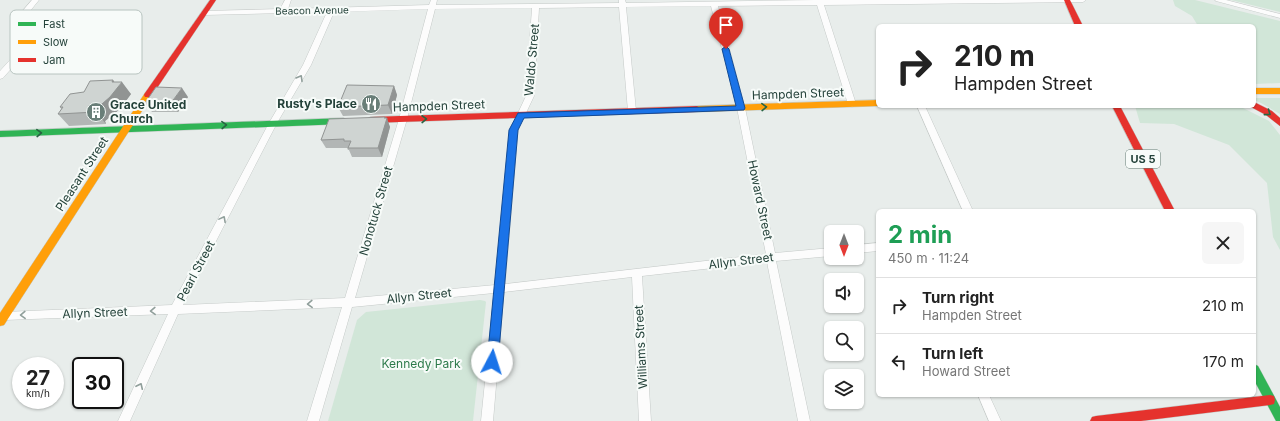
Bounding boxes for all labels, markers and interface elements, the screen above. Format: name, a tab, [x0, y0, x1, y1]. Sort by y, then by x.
street label: Beacon Avenue	[275, 3, 349, 17]
pin	[709, 8, 743, 49]
legend	[10, 10, 142, 74]
icon: arrive	[715, 14, 737, 36]
text: Fast	[43, 17, 65, 31]
street label: Waldo Street	[521, 23, 542, 97]
text: Slow	[43, 35, 68, 49]
text: 210 m	[954, 39, 1035, 73]
icon: right	[888, 40, 940, 92]
text: Jam	[43, 53, 65, 67]
text: Hampden Street	[954, 73, 1092, 94]
one-way arrow	[295, 75, 302, 82]
street label: Hampden Street	[752, 84, 844, 103]
restaurant icon: Rusty's Place	[360, 93, 382, 115]
place label: Rusty's Place	[277, 96, 357, 111]
street label: Hampden Street	[393, 96, 485, 115]
place label: Grace United Church	[110, 97, 186, 126]
building icon: Grace United Church	[85, 101, 107, 123]
one-way arrow	[761, 103, 767, 112]
one-way arrow	[1263, 108, 1270, 115]
one-way arrow	[421, 114, 427, 123]
one-way arrow	[221, 121, 227, 130]
one-way arrow	[36, 128, 42, 137]
street label: Pleasant Street	[52, 134, 111, 214]
road number: US 5	[1126, 150, 1160, 168]
street label: Howard Street	[745, 159, 776, 241]
street label: Nonotuck Street	[356, 164, 395, 257]
one-way arrow	[218, 216, 226, 223]
text: 2 min	[888, 220, 952, 249]
button: close	[1202, 222, 1244, 264]
north arrow	[824, 225, 864, 265]
map controls	[824, 225, 864, 409]
street label: Pearl Street	[173, 238, 218, 304]
street label: Allyn Street	[708, 249, 774, 272]
text: 450 m · 11:24	[888, 250, 969, 266]
button: sound	[824, 273, 864, 313]
street label: Allyn Street	[386, 285, 452, 306]
text: Turn right	[922, 288, 994, 307]
icon: right	[888, 295, 910, 317]
text: 210 m	[1202, 296, 1244, 315]
one-way arrow	[307, 300, 313, 308]
street label: Allyn Street	[62, 304, 128, 321]
street label: Williams Street	[631, 304, 650, 390]
one-way arrow	[150, 307, 156, 315]
text: Hampden Street	[922, 307, 1022, 323]
one-way arrow	[20, 311, 26, 319]
button: search	[824, 321, 864, 361]
position arrow	[471, 341, 513, 383]
text: Turn left	[922, 344, 983, 363]
icon: left	[888, 351, 910, 373]
text: 170 m	[1203, 352, 1244, 371]
park label: Kennedy Park	[382, 356, 461, 371]
speed limit sign: 30	[72, 357, 124, 409]
text: Howard Street	[922, 363, 1010, 379]
text: 27	[26, 366, 50, 390]
button: layers	[824, 369, 864, 409]
one-way arrow	[135, 382, 143, 390]
text: km/h	[26, 387, 50, 399]

